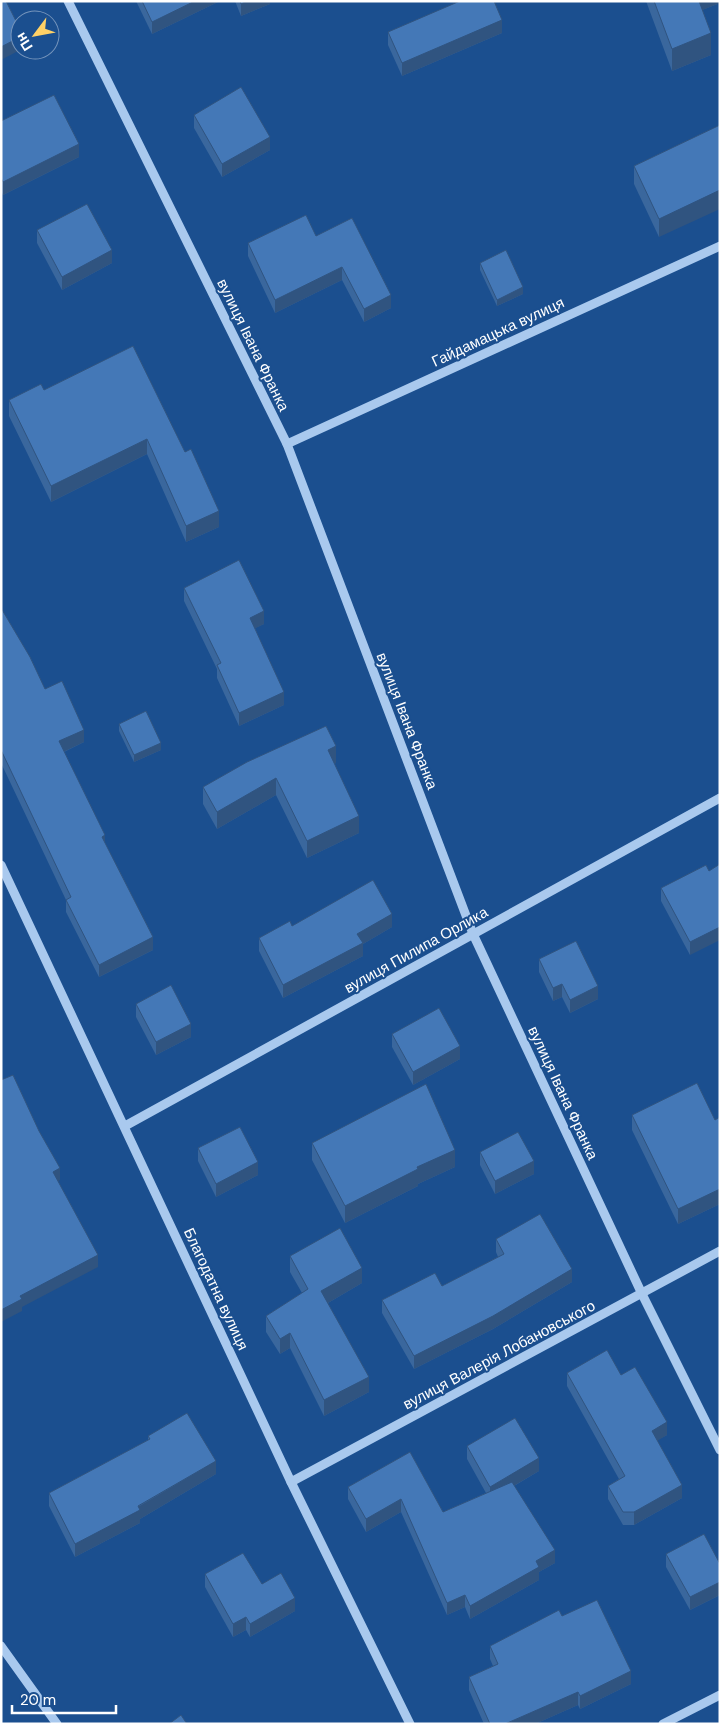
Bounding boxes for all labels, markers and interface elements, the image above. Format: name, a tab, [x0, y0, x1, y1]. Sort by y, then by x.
north arrow	[10, 10, 60, 60]
text: Пн	[11, 29, 37, 55]
street label: вулиця Івана Франка	[212, 275, 294, 415]
street label: Гайдамацька вулиця	[428, 292, 568, 372]
street label: вулиця Івана Франка	[372, 650, 443, 793]
street label: вулиця Пилипа Орлика	[341, 902, 492, 998]
street label: вулиця Івана Франка	[523, 1023, 603, 1164]
street label: Благодатна вулиця	[179, 1225, 253, 1353]
street label: вулиця Валерія Лобановського	[399, 1296, 599, 1414]
scale bar	[12, 1682, 116, 1714]
text: 20 m	[20, 1690, 56, 1710]

